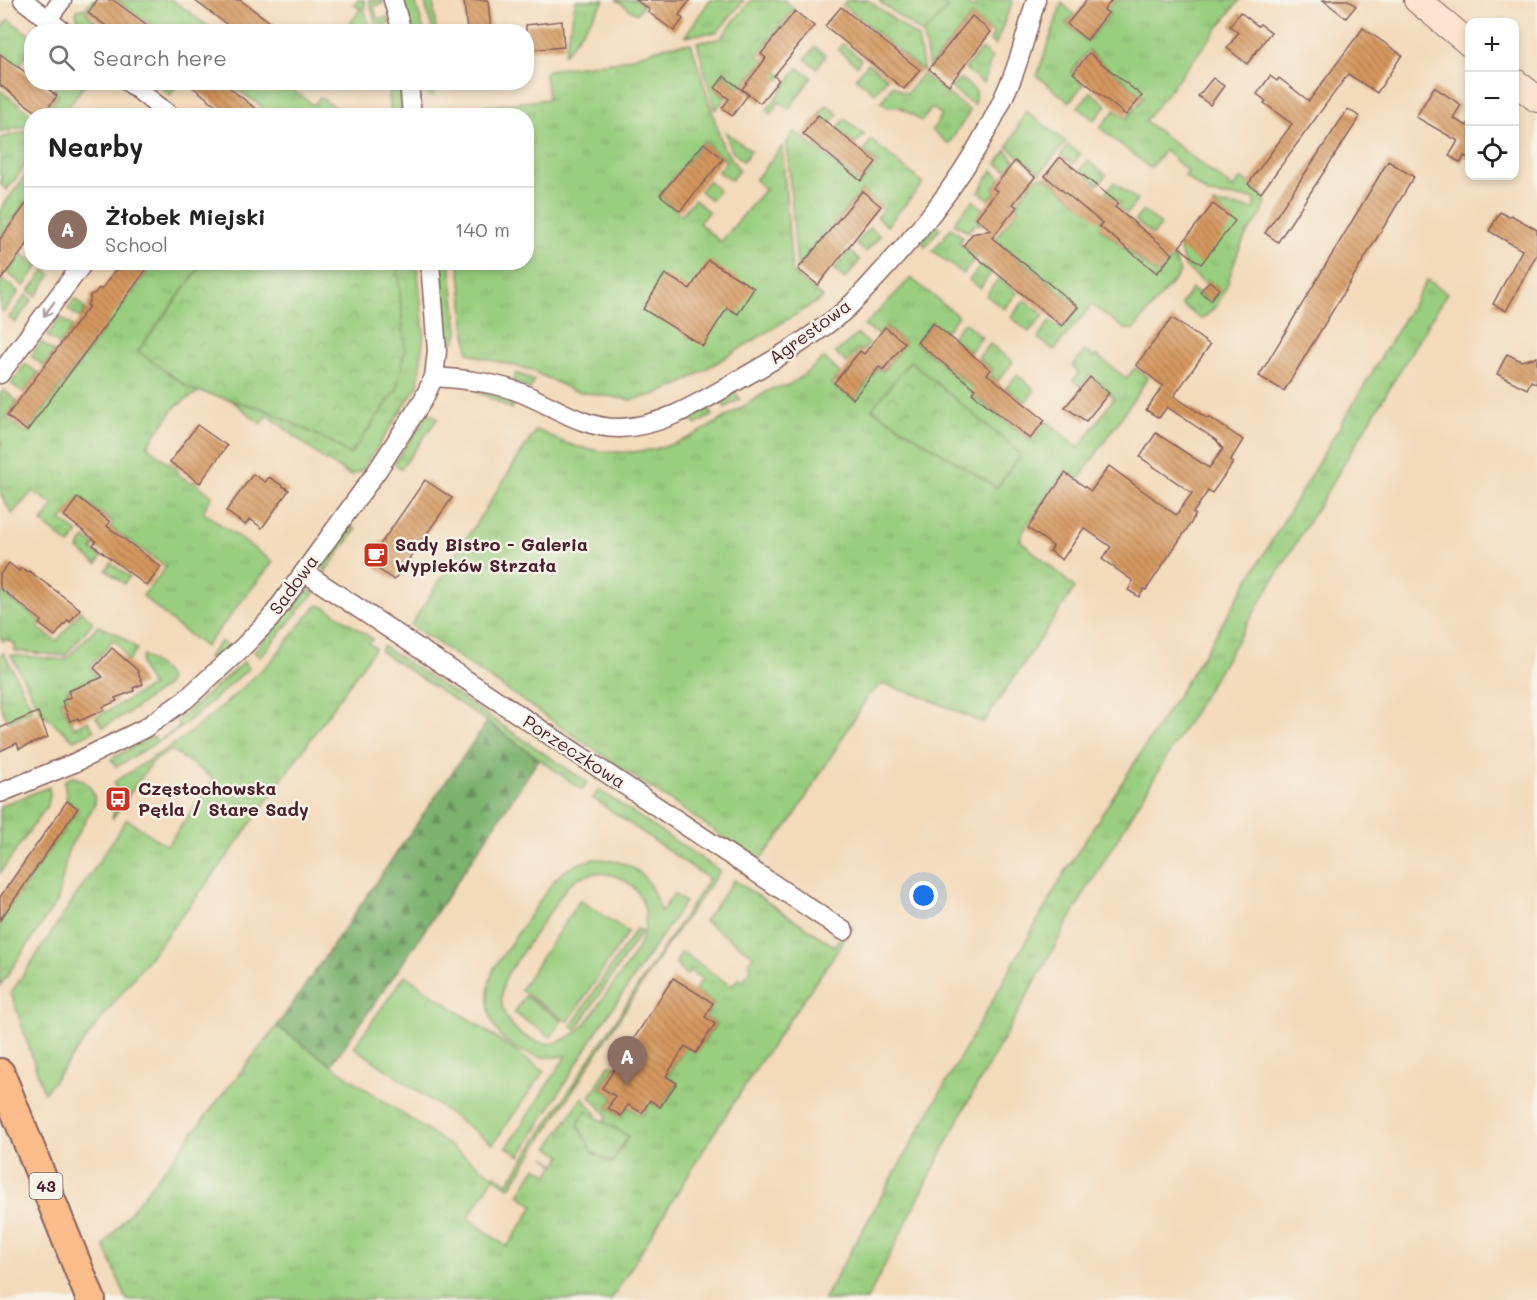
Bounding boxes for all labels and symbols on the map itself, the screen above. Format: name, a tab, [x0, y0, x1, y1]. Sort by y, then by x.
street label: Agrestowa	[764, 293, 855, 369]
one-way arrow	[42, 301, 55, 317]
place label: Sady Bistro - Galeria Wypieków Strzała	[395, 532, 588, 577]
cafe icon: Sady Bistro - Galeria Wypieków Strzała	[361, 540, 391, 570]
street label: Sadowa	[263, 550, 323, 619]
street label: Porzeczkowa	[519, 709, 631, 793]
place label: Częstochowska Pętla / Stare Sady	[138, 776, 309, 821]
bus stop icon: Częstochowska Pętla / Stare Sady	[103, 784, 133, 814]
your location	[909, 881, 938, 910]
pin: A	[608, 1036, 646, 1086]
road number: 43	[30, 1173, 63, 1199]

